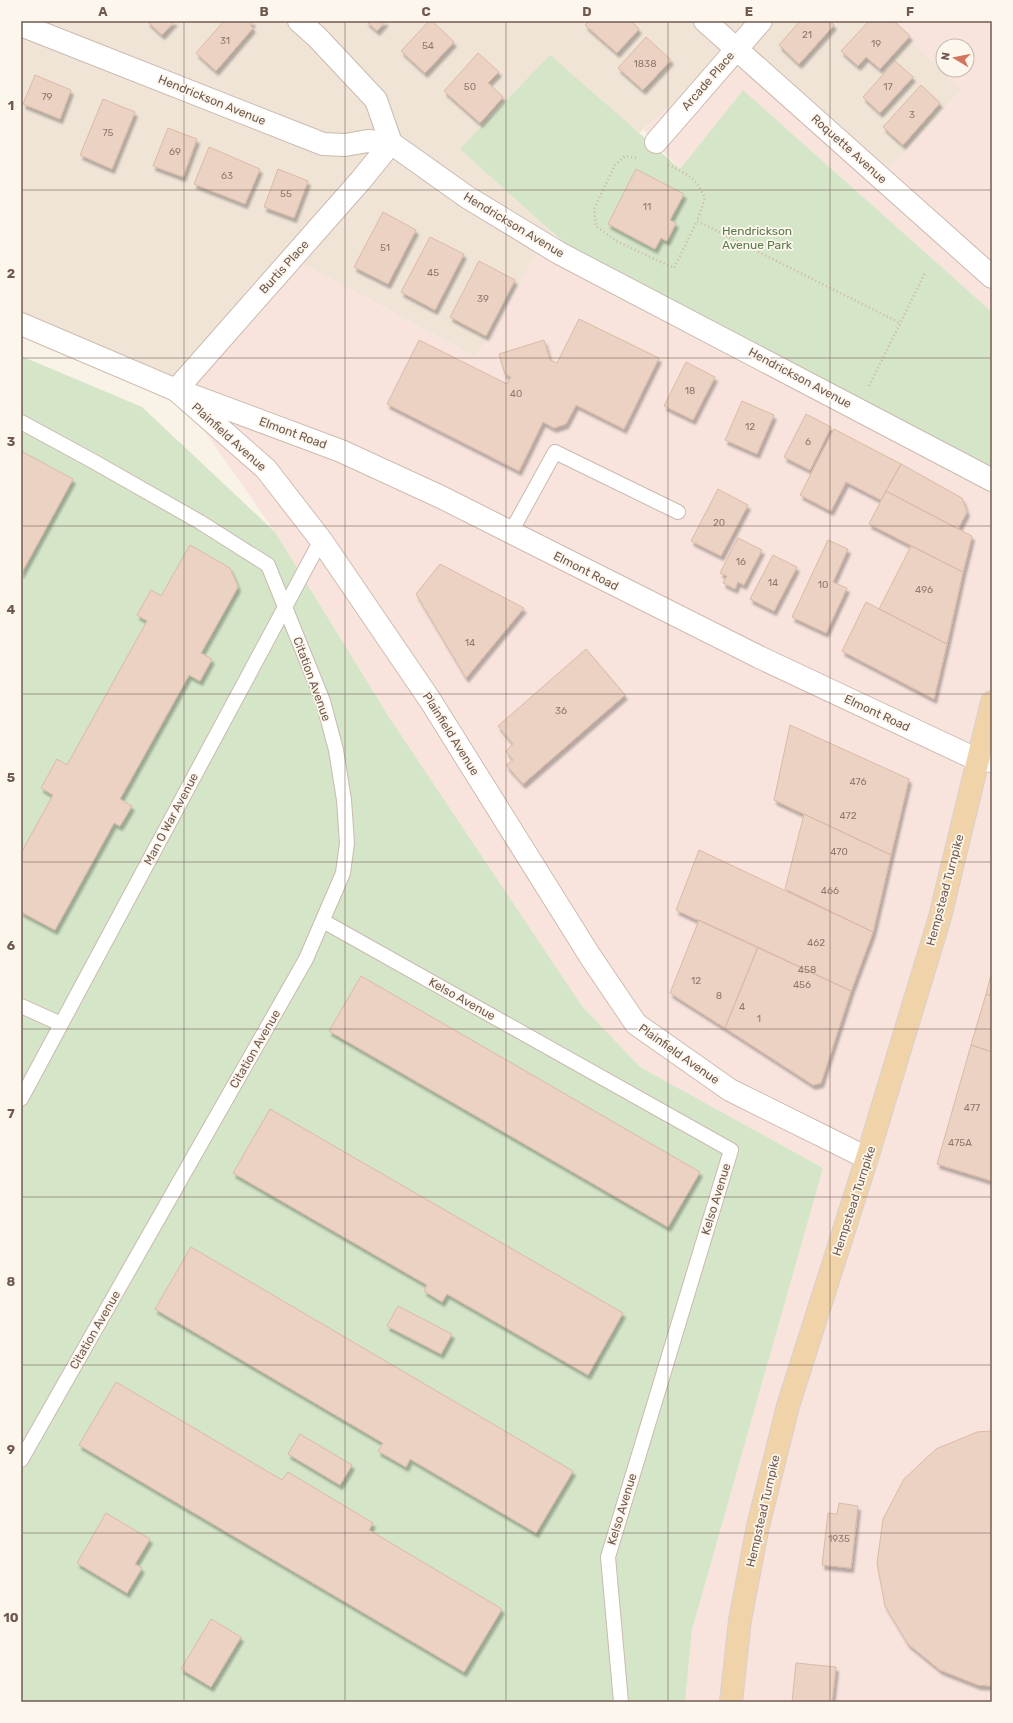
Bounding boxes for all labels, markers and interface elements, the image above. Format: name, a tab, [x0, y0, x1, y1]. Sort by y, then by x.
text: A	[98, 4, 108, 19]
text: B	[259, 4, 269, 19]
text: C	[421, 4, 431, 19]
text: D	[582, 4, 592, 19]
text: E	[745, 4, 753, 19]
text: F	[906, 4, 914, 19]
house number: 21	[802, 29, 812, 41]
house number: 31	[220, 35, 230, 47]
house number: 19	[871, 38, 881, 50]
north arrow	[935, 38, 975, 78]
house number: 54	[422, 40, 434, 52]
street label: Arcade Place	[679, 49, 737, 113]
text: N	[939, 51, 953, 61]
house number: 1838	[633, 58, 657, 70]
street label: Hendrickson Avenue	[156, 72, 268, 128]
house number: 50	[464, 81, 476, 93]
house number: 17	[883, 81, 893, 93]
house number: 79	[41, 91, 53, 103]
text: 1	[8, 98, 14, 113]
house number: 3	[909, 109, 915, 121]
street label: Roquette Avenue	[808, 112, 890, 187]
house number: 75	[102, 127, 114, 139]
house number: 69	[169, 146, 181, 158]
house number: 63	[221, 170, 233, 182]
house number: 55	[280, 188, 292, 200]
street label: Hendrickson Avenue	[461, 189, 567, 261]
house number: 11	[643, 201, 651, 213]
park label: Hendrickson Avenue Park	[722, 224, 793, 252]
street label: Burtis Place	[256, 237, 312, 297]
house number: 51	[380, 242, 390, 254]
text: 2	[7, 266, 15, 281]
house number: 45	[427, 267, 439, 279]
house number: 39	[477, 293, 489, 305]
street label: Hendrickson Avenue	[746, 345, 854, 411]
house number: 18	[685, 385, 695, 397]
house number: 40	[510, 388, 522, 400]
street label: Plainfield Avenue	[189, 400, 269, 474]
street label: Elmont Road	[257, 414, 329, 452]
house number: 12	[745, 421, 755, 433]
text: 3	[7, 434, 16, 449]
house number: 6	[805, 436, 811, 448]
house number: 20	[713, 517, 725, 529]
street label: Elmont Road	[551, 549, 621, 593]
house number: 16	[736, 556, 746, 568]
house number: 14	[768, 577, 778, 589]
house number: 10	[818, 579, 828, 591]
house number: 496	[915, 584, 933, 596]
text: 4	[7, 602, 16, 617]
street label: Citation Avenue	[290, 635, 334, 723]
house number: 14	[465, 637, 475, 649]
street label: Plainfield Avenue	[420, 690, 482, 778]
street label: Elmont Road	[842, 692, 912, 734]
house number: 36	[555, 705, 567, 717]
text: 5	[7, 770, 15, 785]
street label: Man O War Avenue	[141, 770, 201, 867]
house number: 476	[850, 776, 866, 788]
house number: 472	[839, 810, 857, 822]
street label: Hempstead Turnpike	[923, 832, 967, 947]
house number: 470	[830, 846, 848, 858]
house number: 466	[821, 885, 839, 897]
house number: 462	[807, 937, 825, 949]
text: 6	[7, 938, 16, 953]
house number: 458	[798, 964, 816, 976]
street label: Kelso Avenue	[426, 975, 498, 1023]
house number: 12	[691, 975, 701, 987]
house number: 456	[793, 979, 811, 991]
house number: 8	[716, 990, 722, 1002]
house number: 4	[739, 1001, 745, 1013]
street label: Citation Avenue	[227, 1007, 283, 1091]
house number: 1	[757, 1013, 761, 1025]
street label: Plainfield Avenue	[636, 1021, 722, 1087]
house number: 477	[964, 1102, 980, 1114]
text: 7	[7, 1106, 15, 1121]
house number: 475A	[948, 1137, 972, 1149]
street label: Hempstead Turnpike	[830, 1144, 878, 1258]
street label: Kelso Avenue	[698, 1161, 734, 1237]
text: 8	[7, 1274, 16, 1289]
street label: Citation Avenue	[67, 1288, 123, 1372]
text: 9	[7, 1442, 15, 1457]
street label: Hempstead Turnpike	[743, 1453, 783, 1568]
street label: Kelso Avenue	[604, 1471, 640, 1547]
house number: 1935	[828, 1533, 850, 1545]
text: 10	[3, 1610, 19, 1625]

